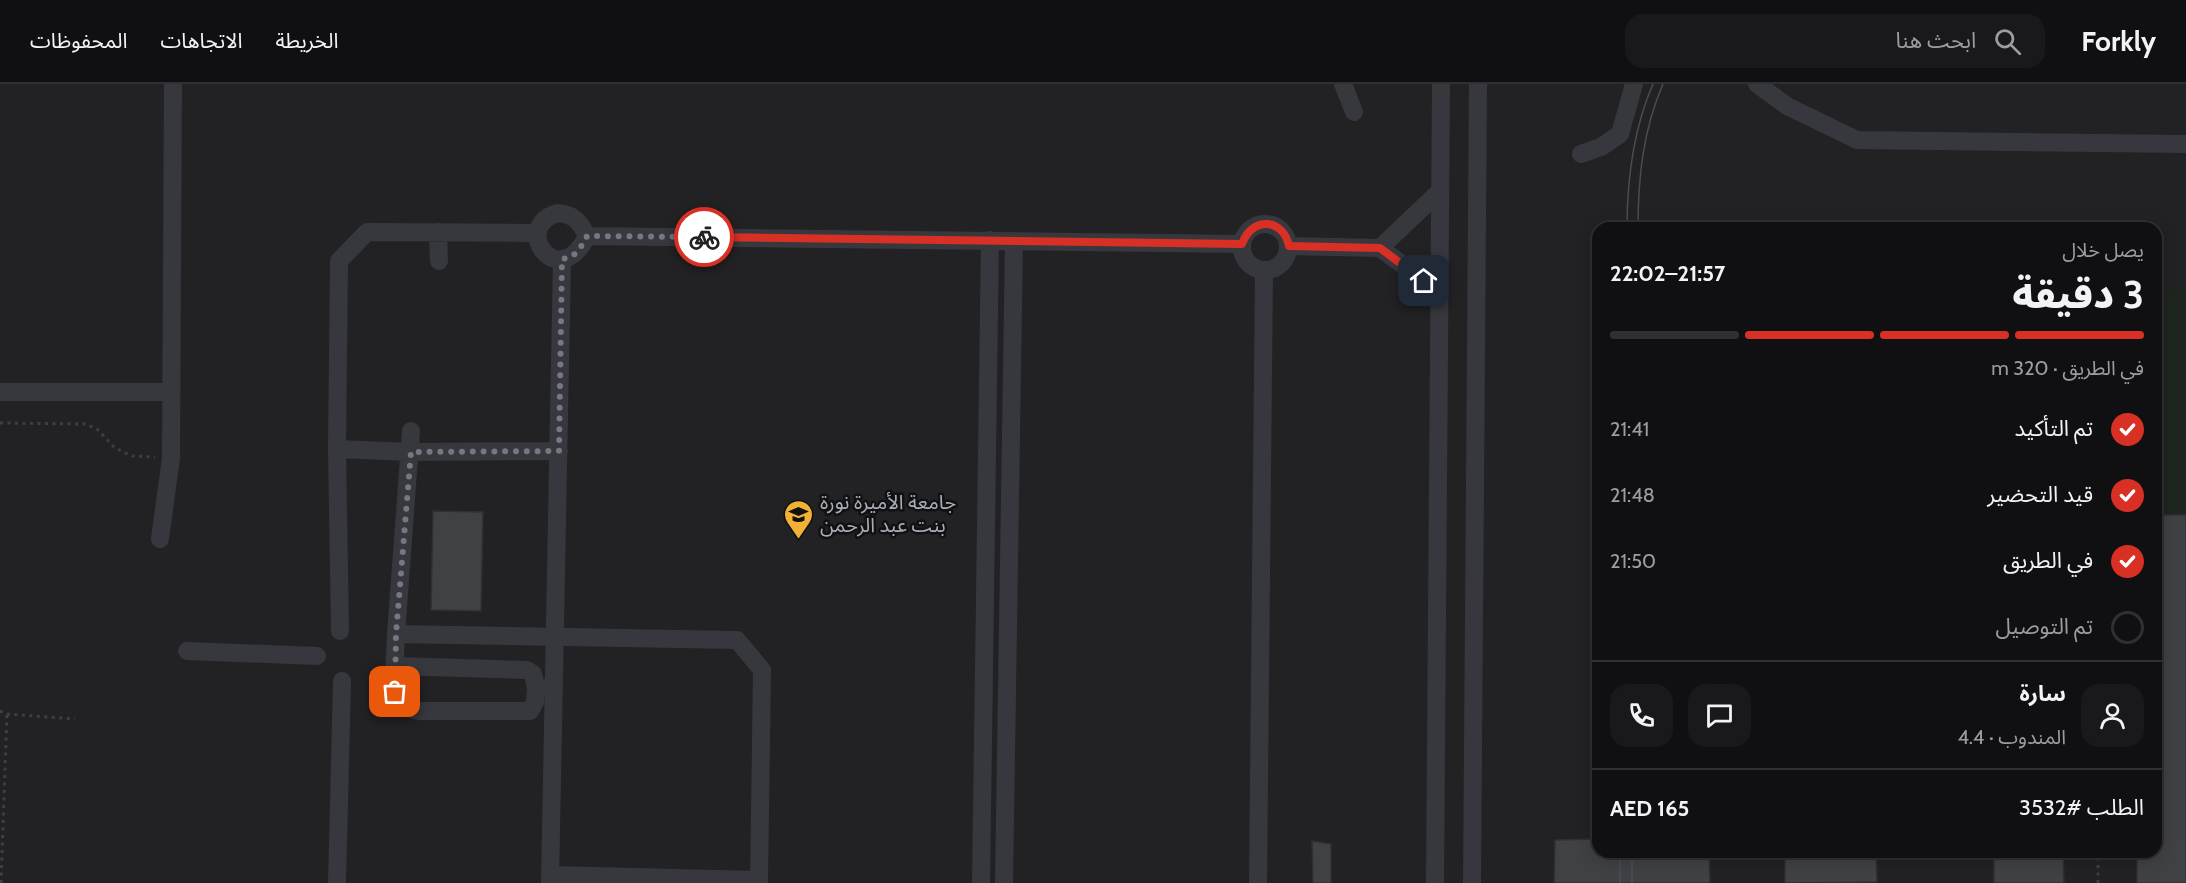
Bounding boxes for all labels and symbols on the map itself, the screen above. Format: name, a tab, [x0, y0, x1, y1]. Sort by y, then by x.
courier	[674, 207, 734, 267]
pin	[1398, 255, 1449, 306]
place label: جامعة الأميرة نورة بنت عبد الرحمن	[820, 490, 956, 537]
school or university icon: جامعة الأميرة نورة بنت عبد الرحمن	[783, 498, 815, 540]
pin	[369, 666, 420, 717]

